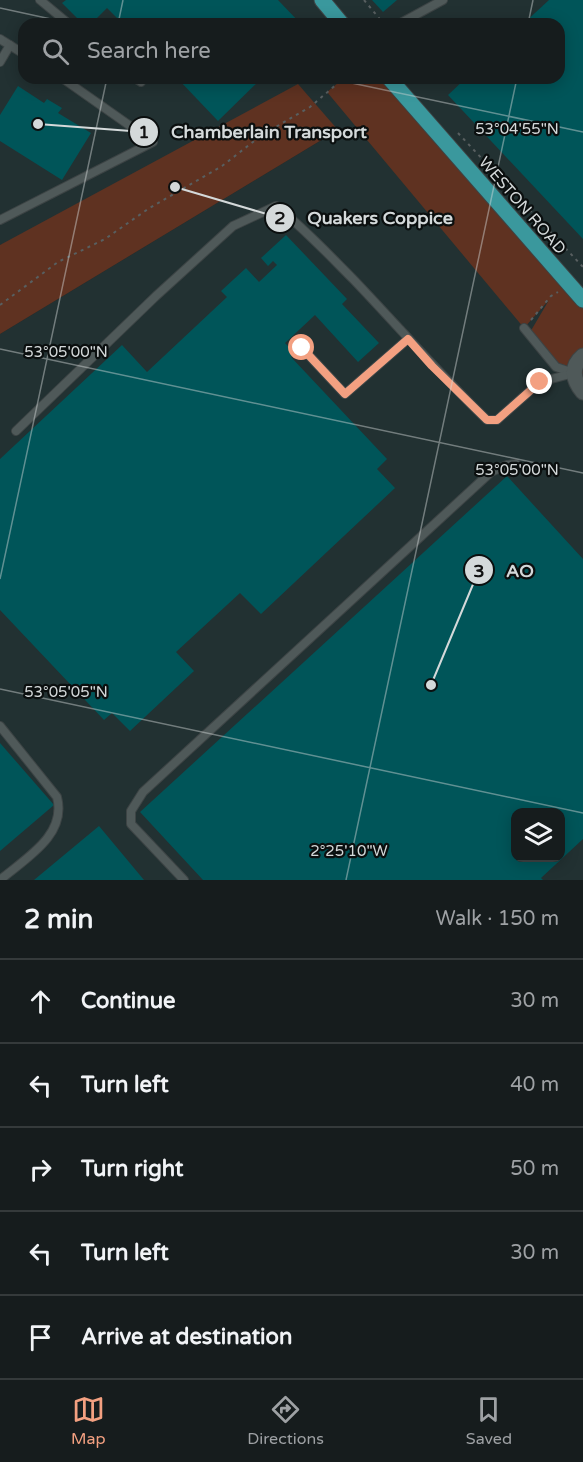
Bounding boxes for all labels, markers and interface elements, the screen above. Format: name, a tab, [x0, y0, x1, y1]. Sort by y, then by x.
search box	[18, 18, 565, 84]
icon: search	[39, 35, 72, 68]
text: Search here	[87, 38, 211, 64]
callout: Chamberlain Transport	[129, 114, 378, 150]
text: 53°04'55"N	[475, 120, 559, 138]
text: 1	[138, 121, 150, 143]
text: Chamberlain Transport	[171, 121, 367, 143]
street label: WESTON ROAD	[474, 153, 570, 259]
callout: Quakers Coppice	[265, 200, 464, 236]
text: 2	[274, 207, 286, 229]
text: Quakers Coppice	[307, 207, 453, 229]
route start	[288, 334, 314, 360]
text: 53°05'00"N	[24, 343, 108, 361]
route end	[526, 368, 552, 394]
text: 53°05'00"N	[475, 461, 559, 479]
callout: AO	[464, 552, 546, 588]
text: 3	[473, 560, 485, 582]
text: AO	[506, 560, 534, 582]
text: 53°05'05"N	[24, 683, 108, 701]
map controls	[511, 808, 565, 862]
button: layers	[511, 808, 565, 862]
text: 2°25'10"W	[310, 842, 388, 860]
text: 2 min	[24, 904, 93, 935]
text: Walk · 150 m	[436, 907, 559, 931]
icon: ahead	[24, 985, 57, 1018]
text: Continue	[81, 988, 176, 1014]
text: 30 m	[510, 989, 559, 1013]
icon: left	[24, 1069, 57, 1102]
text: Turn left	[81, 1072, 169, 1098]
text: 40 m	[510, 1073, 559, 1097]
icon: right	[24, 1153, 57, 1186]
text: Turn right	[81, 1156, 183, 1182]
text: 50 m	[510, 1157, 559, 1181]
icon: left	[24, 1237, 57, 1270]
text: Turn left	[81, 1240, 169, 1266]
text: 30 m	[510, 1241, 559, 1265]
icon: arrive	[24, 1321, 57, 1354]
text: Arrive at destination	[81, 1324, 292, 1350]
tab: Map	[71, 1393, 105, 1449]
tab: Directions	[247, 1393, 324, 1449]
tab: Saved	[466, 1393, 512, 1449]

